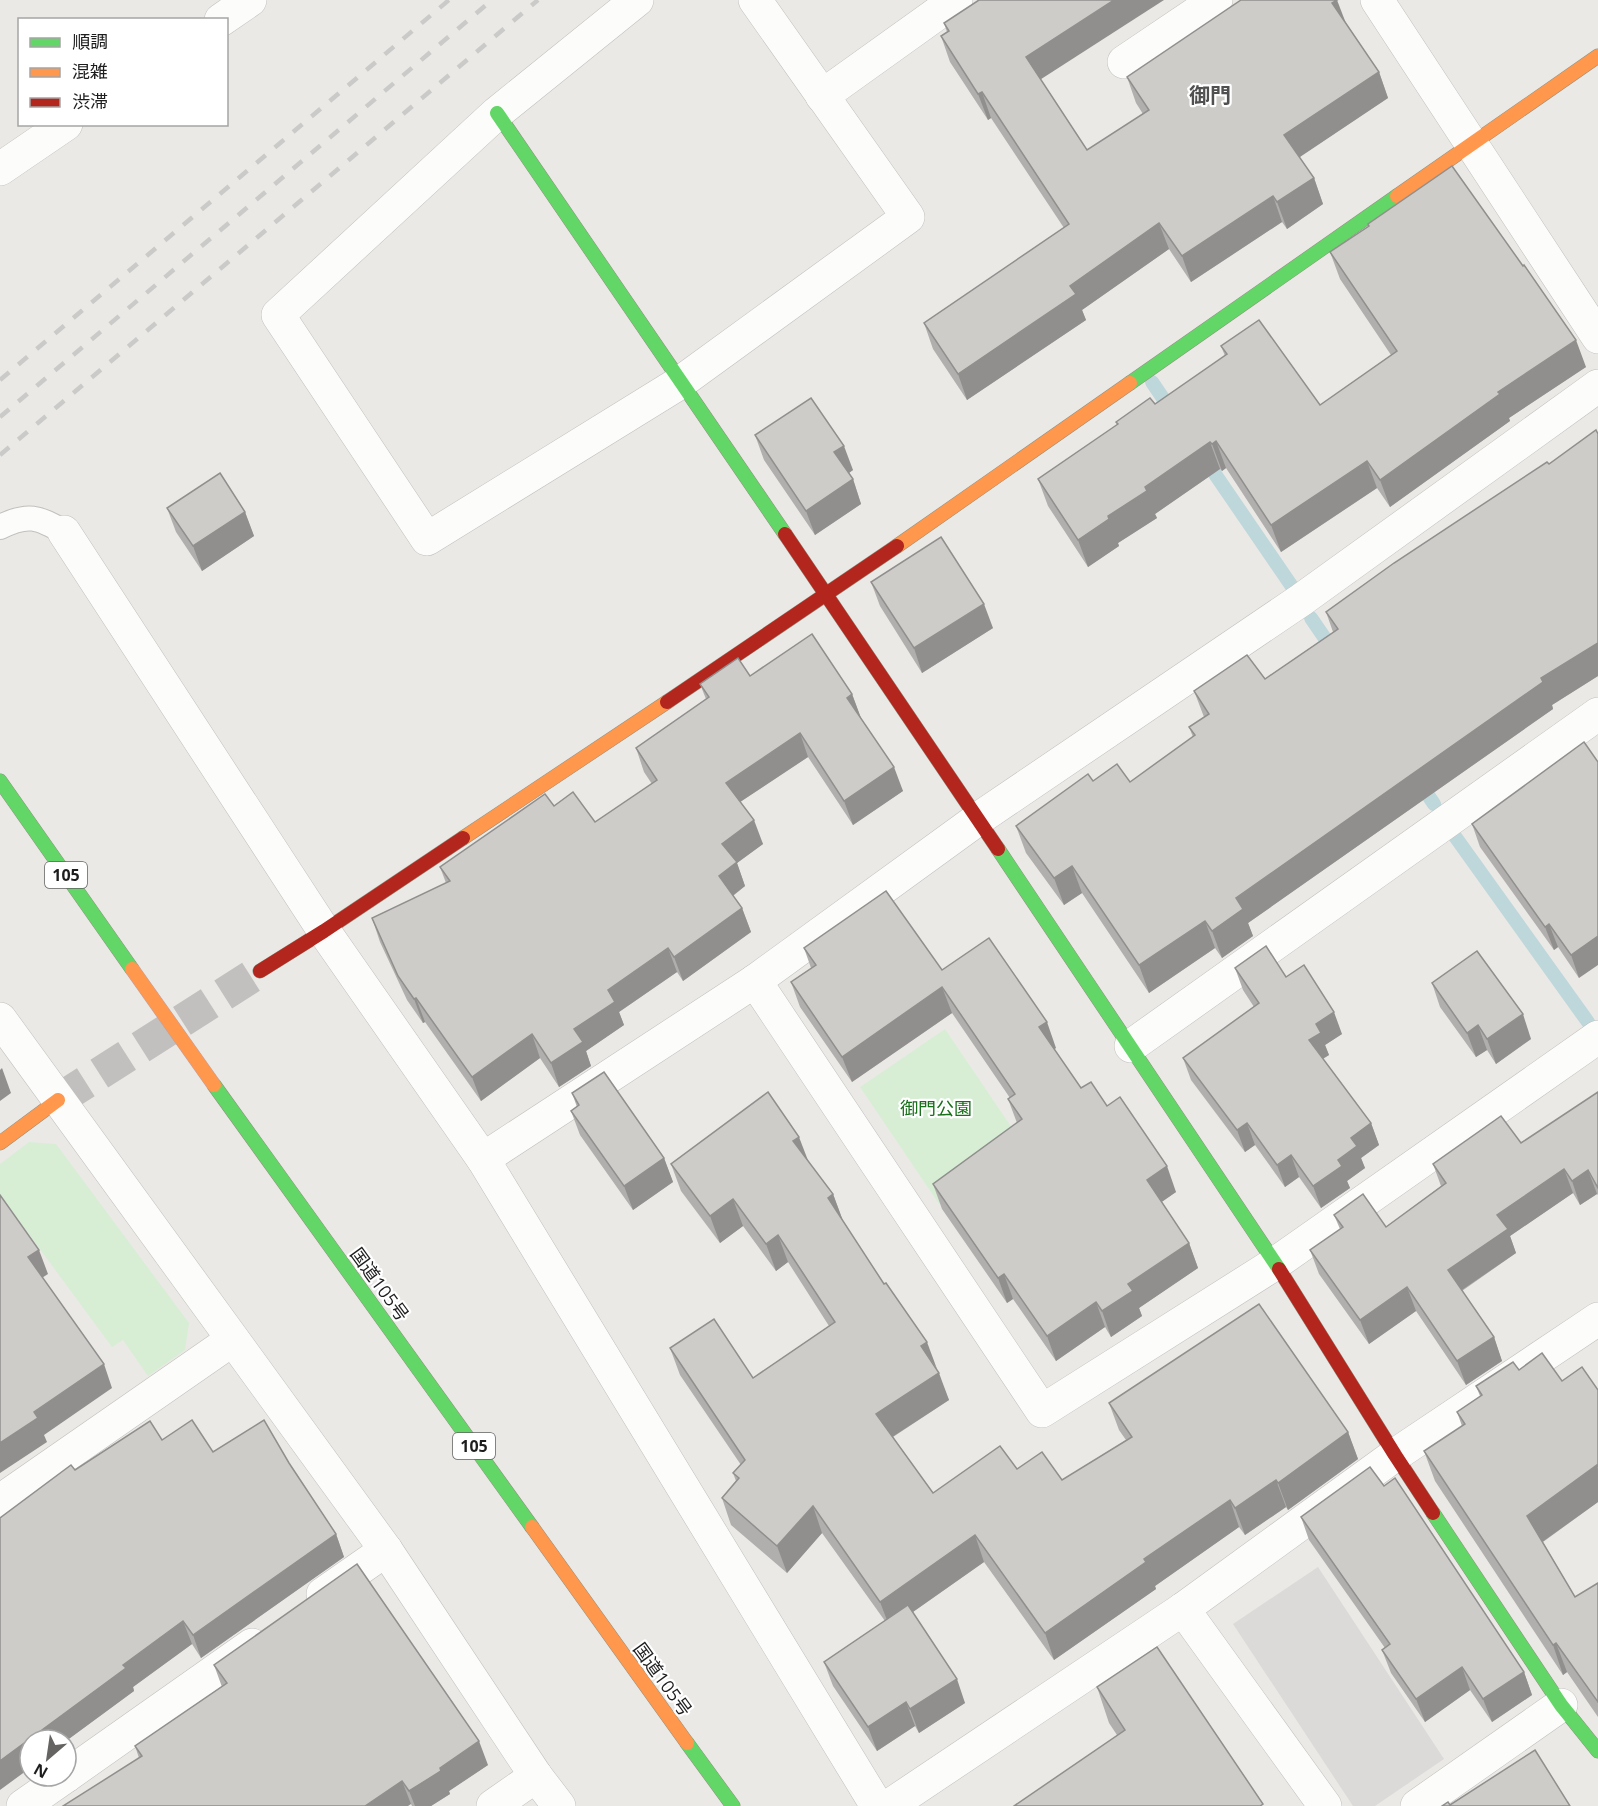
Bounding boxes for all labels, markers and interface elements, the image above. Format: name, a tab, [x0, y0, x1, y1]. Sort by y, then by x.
legend	[18, 18, 228, 126]
text: 順調	[72, 29, 108, 53]
text: 混雑	[72, 59, 108, 83]
district label: 御門	[1189, 81, 1231, 109]
text: 渋滞	[72, 89, 108, 113]
road number: 105	[45, 862, 87, 888]
park label: 御門公園	[900, 1096, 972, 1120]
street label: 国道105号	[345, 1243, 415, 1325]
road number: 105	[453, 1433, 495, 1459]
street label: 国道105号	[628, 1638, 698, 1720]
north arrow	[18, 1728, 78, 1788]
text: N	[30, 1758, 52, 1784]

